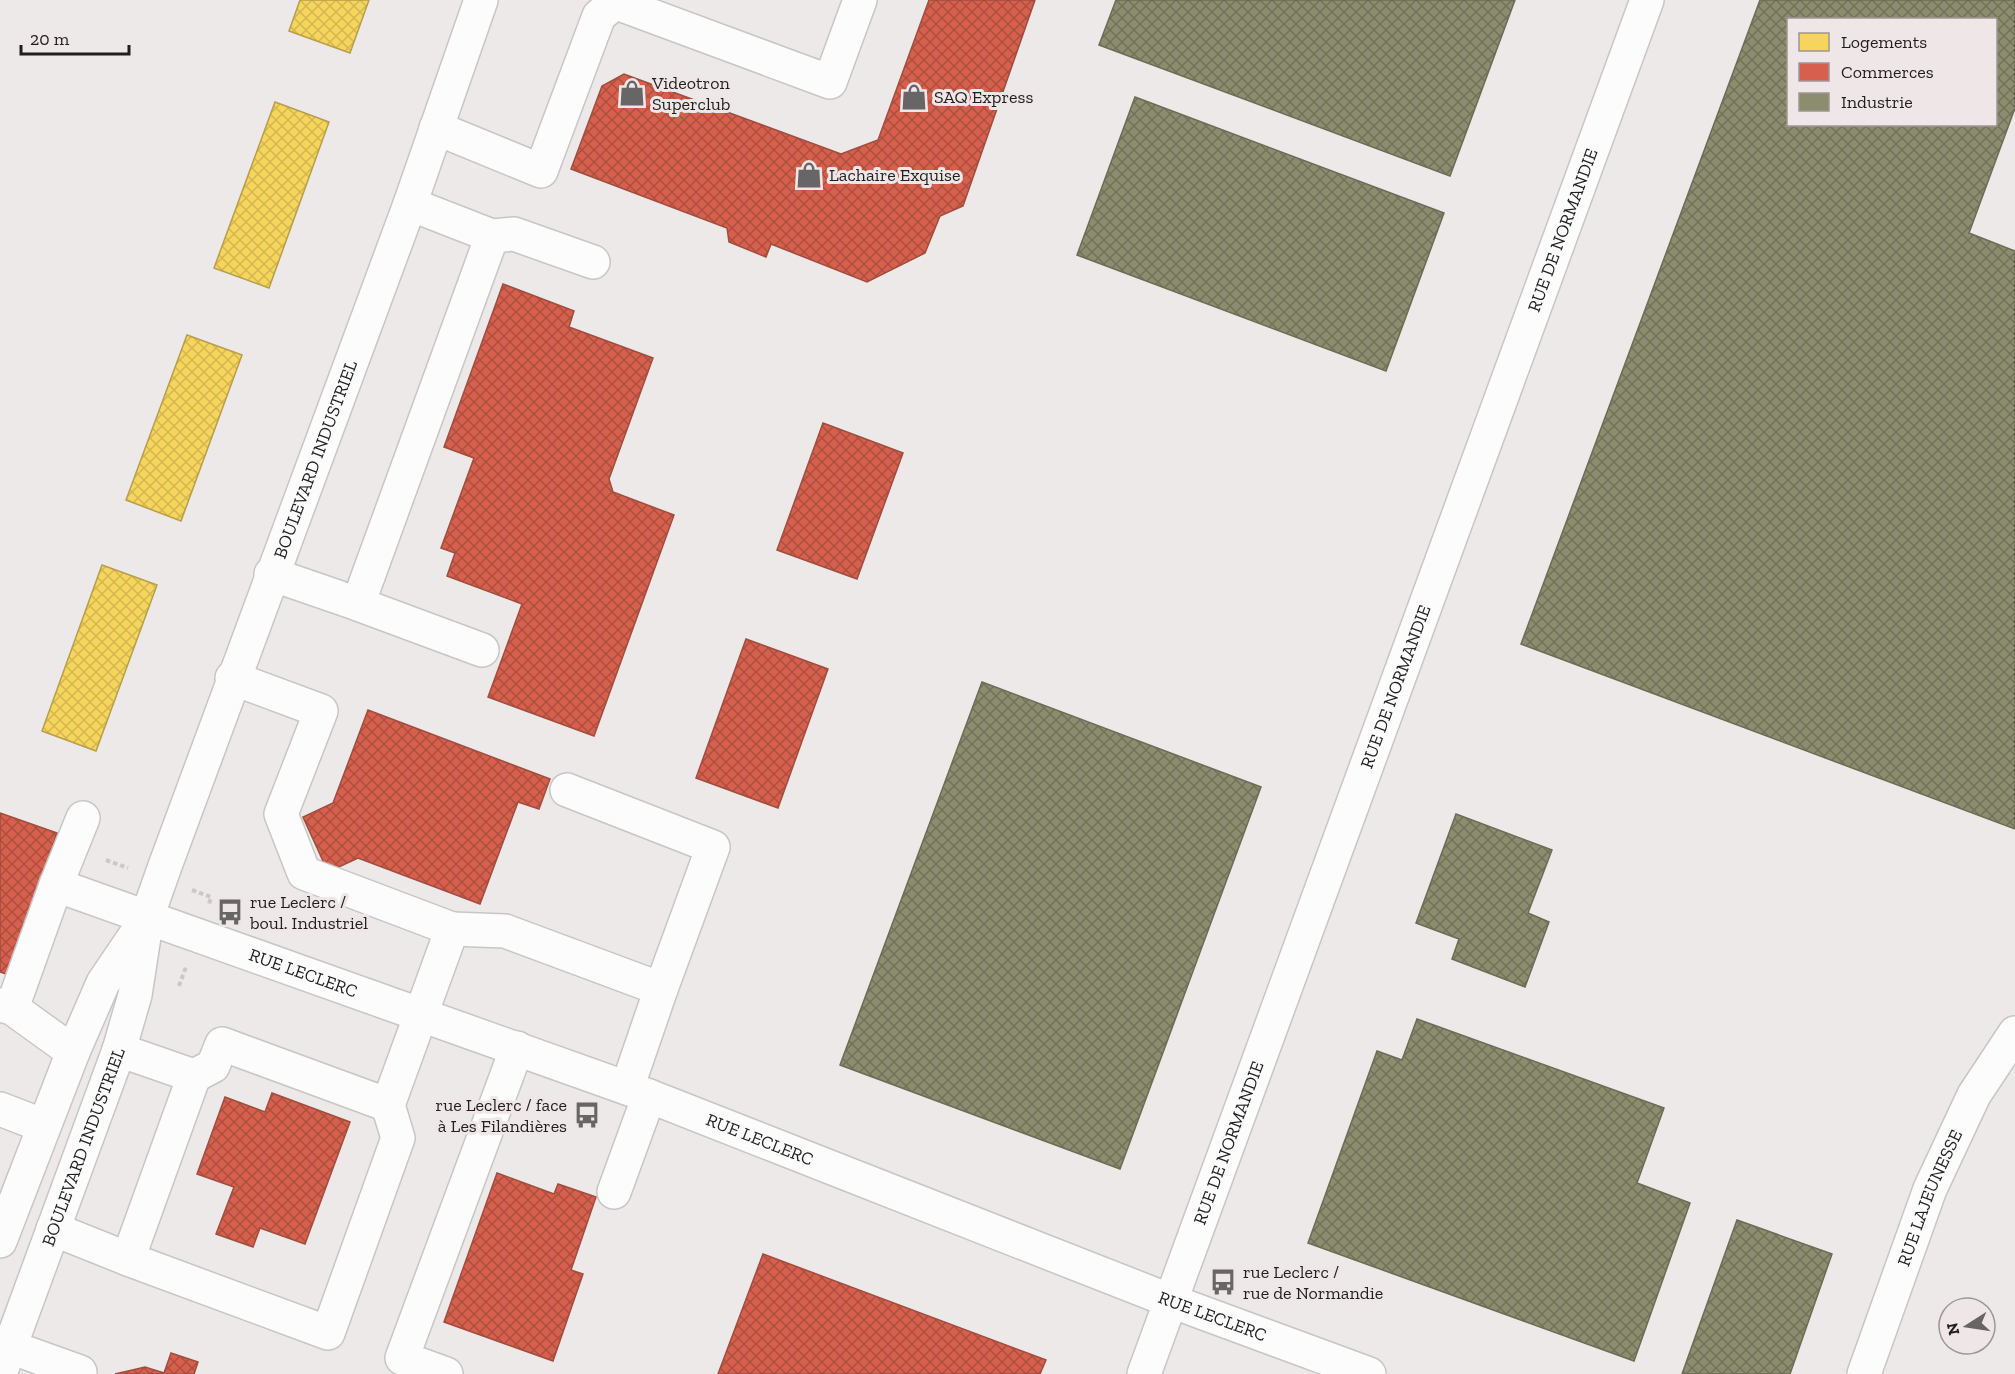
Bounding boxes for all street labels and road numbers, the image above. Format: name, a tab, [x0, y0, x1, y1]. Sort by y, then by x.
street label: RUE DE NORMANDIE	[1523, 145, 1603, 315]
street label: BOULEVARD INDUSTRIEL	[269, 357, 362, 562]
street label: RUE DE NORMANDIE	[1356, 602, 1436, 771]
street label: RUE LECLERC	[246, 944, 360, 1002]
street label: BOULEVARD INDUSTRIEL	[37, 1044, 130, 1249]
street label: RUE DE NORMANDIE	[1189, 1058, 1269, 1228]
street label: RUE LECLERC	[703, 1108, 817, 1170]
street label: RUE LAJEUNESSE	[1892, 1126, 1967, 1269]
street label: RUE LECLERC	[1155, 1286, 1269, 1346]

